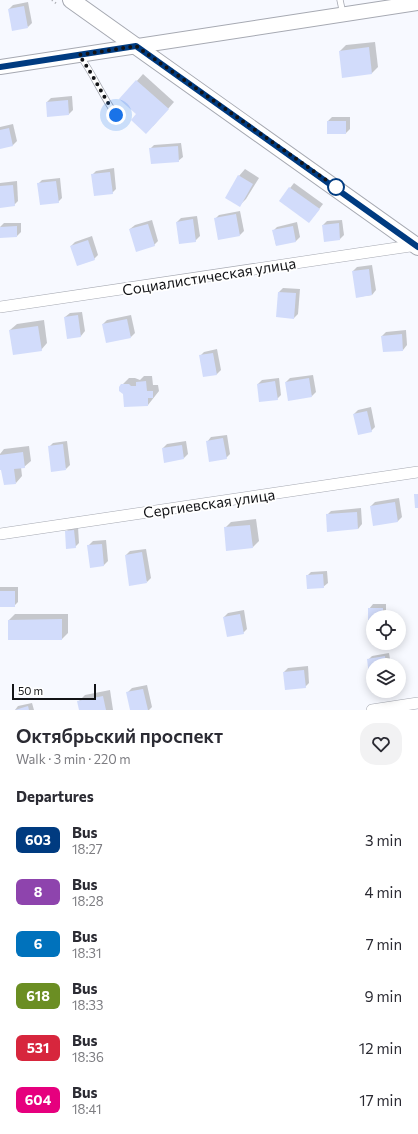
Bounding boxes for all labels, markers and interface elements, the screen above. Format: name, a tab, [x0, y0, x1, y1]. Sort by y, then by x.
your location	[106, 105, 126, 125]
unlabelled marker	[327, 178, 345, 196]
street label: Социалистическая улица	[121, 253, 297, 299]
street label: Сергиевская улица	[142, 485, 276, 521]
map controls	[366, 610, 406, 698]
button: locate	[366, 610, 406, 650]
button: layers	[366, 658, 406, 698]
scale bar	[12, 682, 96, 701]
text: 50 m	[18, 684, 43, 697]
button: heart	[360, 723, 402, 765]
text: Октябрьский проспект	[16, 724, 223, 747]
text: Walk · 3 min · 220 m	[16, 751, 131, 767]
text: Departures	[16, 787, 94, 805]
text: Bus	[72, 823, 97, 841]
text: 603	[25, 831, 51, 848]
text: 3 min	[365, 831, 402, 849]
text: 18:27	[72, 841, 103, 857]
text: Bus	[72, 875, 97, 893]
text: 8	[34, 883, 42, 900]
text: 4 min	[365, 883, 402, 901]
text: 18:28	[72, 893, 104, 909]
text: Bus	[72, 927, 97, 945]
text: 6	[34, 935, 42, 952]
text: 7 min	[366, 935, 402, 953]
text: 18:31	[72, 945, 102, 961]
text: Bus	[72, 979, 97, 997]
text: 618	[26, 987, 50, 1004]
text: 9 min	[364, 987, 402, 1005]
text: 18:33	[72, 997, 103, 1013]
text: Bus	[72, 1031, 97, 1049]
text: 531	[27, 1039, 49, 1056]
text: 12 min	[359, 1039, 402, 1057]
text: 18:36	[72, 1049, 104, 1065]
text: Bus	[72, 1083, 97, 1101]
text: 604	[25, 1091, 51, 1108]
text: 17 min	[359, 1091, 402, 1109]
text: 18:41	[72, 1101, 101, 1117]

